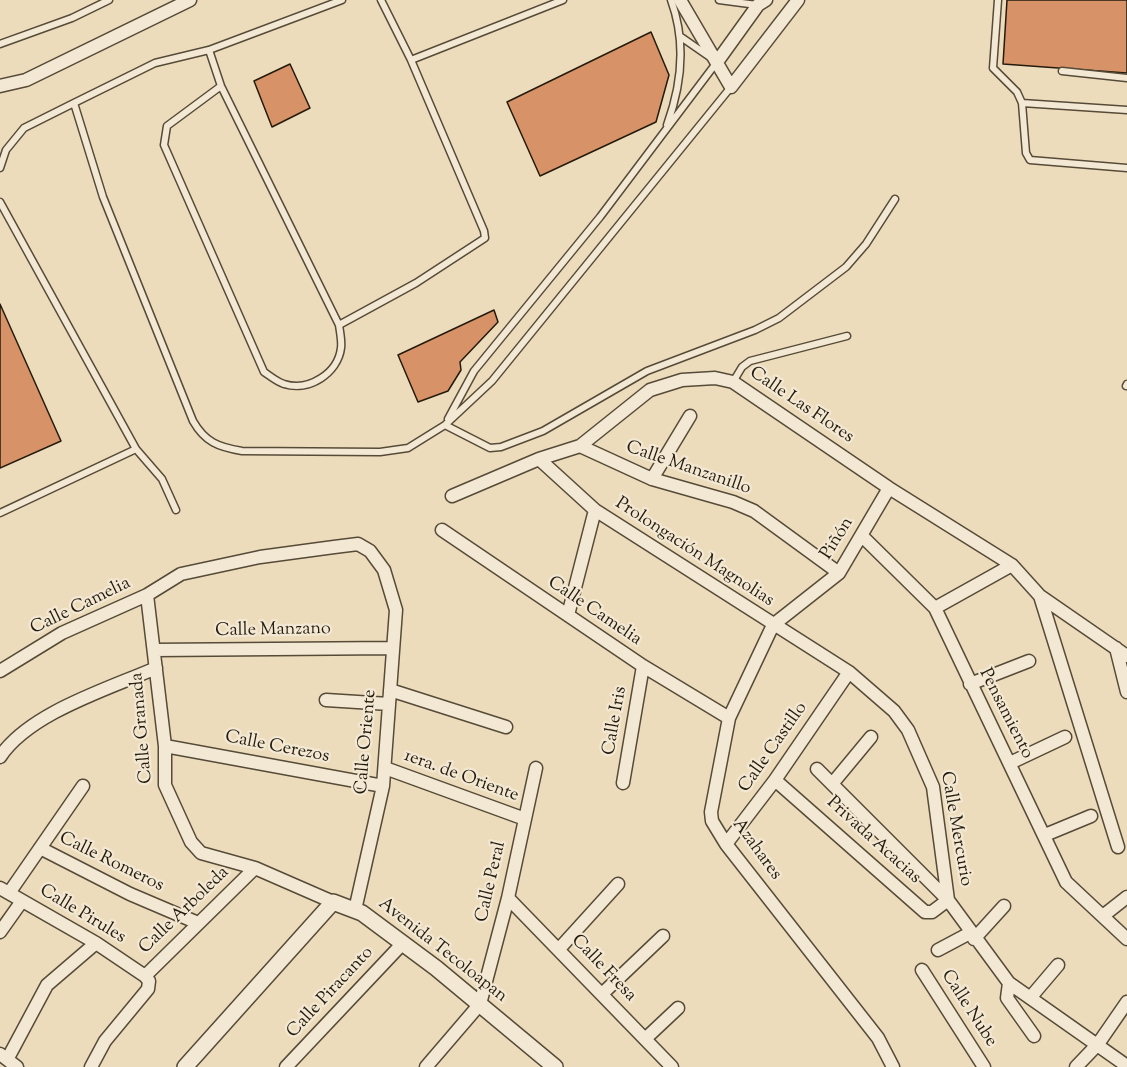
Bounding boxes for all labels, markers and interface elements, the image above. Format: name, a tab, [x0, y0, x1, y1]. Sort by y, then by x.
street label: Calle Las Flores	[745, 363, 857, 449]
street label: Calle Manzanillo	[623, 438, 753, 500]
street label: Prolongación Magnolias	[611, 494, 777, 612]
street label: Piñón	[817, 514, 859, 564]
street label: Calle Camelia	[27, 573, 135, 641]
street label: Calle Camelia	[543, 573, 645, 651]
street label: Calle Manzano	[215, 619, 331, 643]
street label: Pensamiento	[973, 665, 1037, 763]
street label: Calle Granada	[127, 671, 159, 785]
street label: Calle Iris	[599, 685, 633, 757]
street label: Calle Oriente	[352, 689, 382, 795]
street label: Calle Castillo	[735, 699, 813, 797]
street label: Calle Cerezos	[223, 727, 331, 769]
street label: 1era. de Oriente	[401, 746, 521, 808]
street label: Calle Mercurio	[934, 770, 976, 888]
street label: Privada Acacias	[821, 793, 925, 889]
street label: Azahares	[727, 815, 785, 885]
street label: Calle Romeros	[55, 828, 167, 898]
street label: Calle Peral	[472, 839, 512, 925]
street label: Calle Arboleda	[136, 863, 234, 959]
street label: Calle Pirules	[35, 881, 129, 949]
street label: Avenida Tecoloapan	[373, 894, 511, 1008]
street label: Calle Fresa	[566, 931, 640, 1007]
street label: Calle Piracanto	[283, 943, 379, 1043]
street label: Calle Nube	[935, 966, 1001, 1052]

